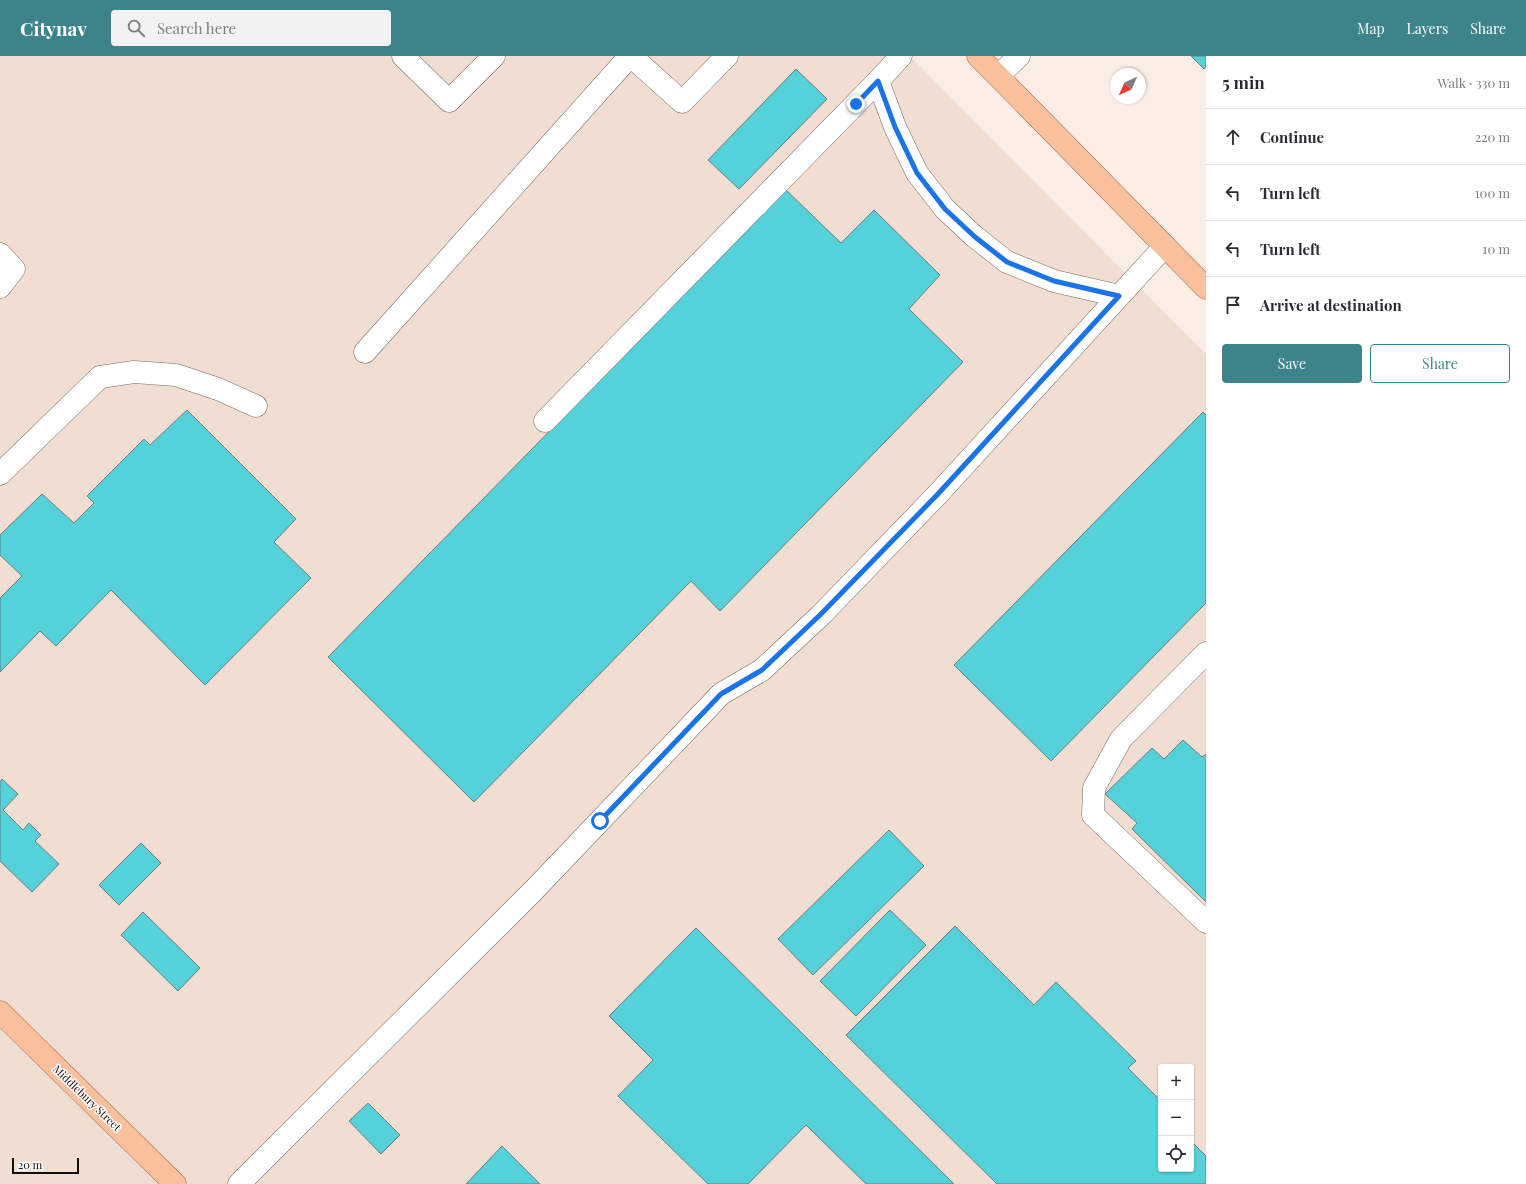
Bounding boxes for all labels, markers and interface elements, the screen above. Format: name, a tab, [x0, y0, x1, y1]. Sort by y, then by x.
search box	[111, 10, 391, 46]
text: Citynav	[20, 15, 87, 41]
icon: search	[125, 17, 147, 39]
text: Search here	[157, 18, 236, 38]
text: Map	[1357, 19, 1385, 38]
text: Layers	[1407, 19, 1448, 38]
text: Share	[1470, 19, 1506, 38]
north arrow	[1110, 68, 1146, 104]
text: 5 min	[1222, 71, 1265, 93]
text: Walk · 330 m	[1437, 74, 1510, 91]
route end	[847, 95, 865, 113]
icon: ahead	[1222, 126, 1244, 148]
text: Continue	[1260, 127, 1324, 147]
text: 220 m	[1475, 128, 1510, 145]
icon: left	[1222, 182, 1244, 204]
text: Turn left	[1260, 183, 1321, 203]
text: 100 m	[1475, 184, 1510, 201]
icon: left	[1222, 238, 1244, 260]
text: Turn left	[1260, 239, 1321, 259]
text: 10 m	[1483, 240, 1510, 257]
icon: arrive	[1222, 294, 1244, 316]
text: Arrive at destination	[1260, 295, 1402, 315]
button: Save	[1222, 344, 1362, 383]
button: Share	[1370, 344, 1510, 383]
route start	[591, 812, 609, 830]
street label: Middlebury Street	[50, 1061, 125, 1134]
map controls	[1158, 1064, 1194, 1172]
button: +	[1158, 1064, 1194, 1100]
button: −	[1158, 1100, 1194, 1136]
button: locate	[1158, 1136, 1194, 1172]
scale bar	[12, 1156, 79, 1175]
text: 20 m	[18, 1157, 42, 1172]

